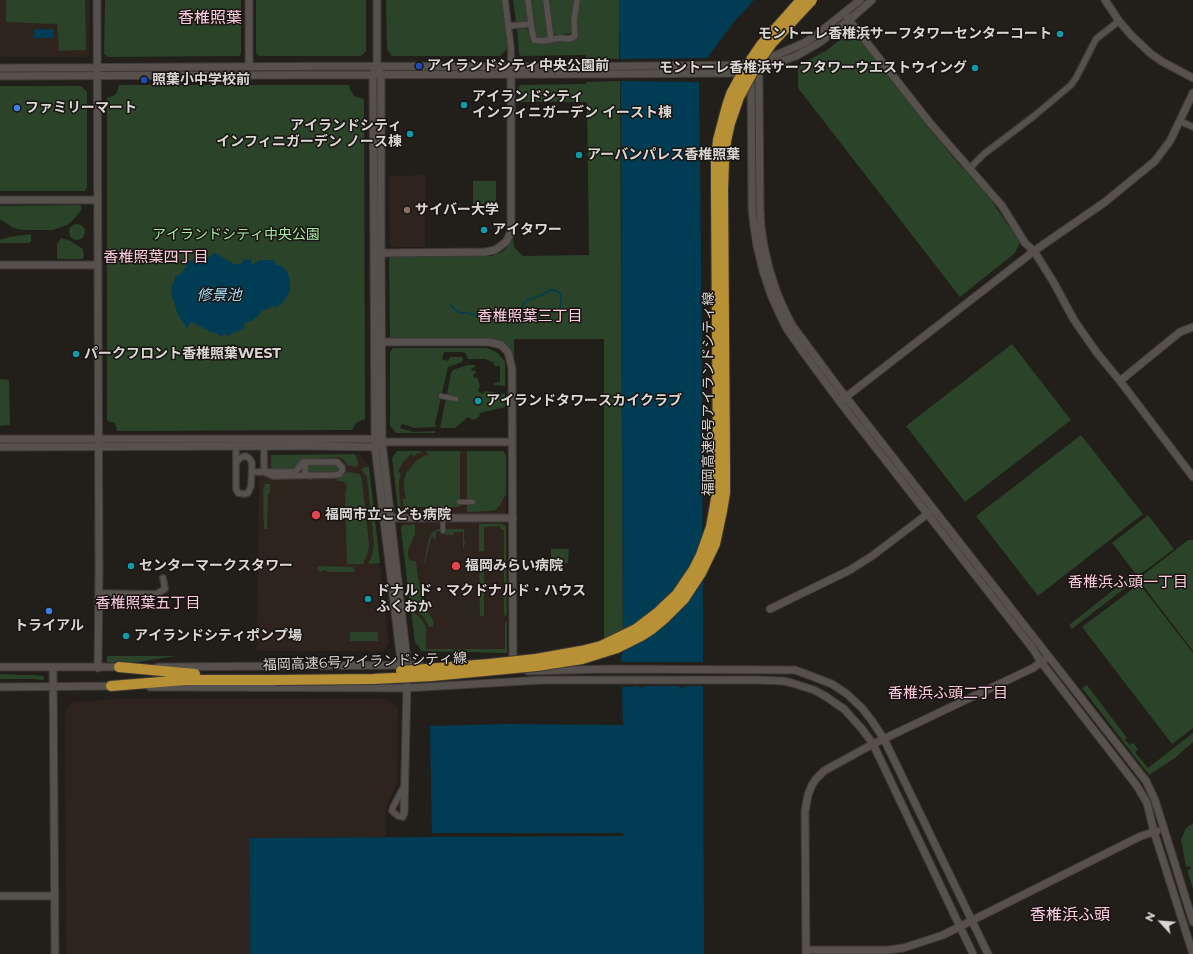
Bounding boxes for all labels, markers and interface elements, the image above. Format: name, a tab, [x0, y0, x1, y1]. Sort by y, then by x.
district label: 香椎照葉	[178, 8, 242, 28]
place label: モントーレ香椎浜サーフタワーセンターコート	[758, 26, 1052, 42]
marker: モントーレ香椎浜サーフタワーセンターコート	[1055, 29, 1065, 39]
place label: アイランドシティ中央公園前	[427, 58, 609, 74]
place label: モントーレ香椎浜サーフタワーウエストウイング	[659, 60, 967, 76]
marker: アイランドシティ中央公園前	[414, 61, 424, 71]
marker: モントーレ香椎浜サーフタワーウエストウイング	[970, 63, 980, 73]
place label: 照葉小中学校前	[152, 72, 250, 88]
marker: 照葉小中学校前	[139, 75, 149, 85]
place label: アイランドシティ インフィニガーデン イースト棟	[472, 89, 672, 122]
place label: ファミリーマート	[25, 100, 137, 116]
marker: アイランドシティ インフィニガーデン イースト棟	[459, 100, 469, 110]
marker: ファミリーマート	[12, 103, 22, 113]
place label: アイランドシティ インフィニガーデン ノース棟	[216, 118, 402, 150]
marker: アイランドシティ インフィニガーデン ノース棟	[405, 129, 415, 139]
place label: アーバンパレス香椎照葉	[587, 147, 740, 163]
marker: アーバンパレス香椎照葉	[574, 150, 584, 160]
place label: サイバー大学	[415, 202, 499, 218]
marker: サイバー大学	[402, 205, 412, 215]
place label: アイタワー	[492, 222, 562, 238]
marker: アイタワー	[479, 225, 489, 235]
park label: アイランドシティ中央公園	[152, 227, 320, 243]
district label: 香椎照葉四丁目	[104, 249, 208, 267]
water label: 修景池	[197, 287, 241, 305]
street label: 福岡高速6号アイランドシティ線	[701, 292, 717, 496]
district label: 香椎照葉三丁目	[478, 308, 582, 326]
place label: パークフロント香椎照葉WEST	[84, 346, 281, 362]
marker: パークフロント香椎照葉WEST	[71, 349, 81, 359]
place label: アイランドタワースカイクラブ	[486, 393, 682, 409]
marker: アイランドタワースカイクラブ	[473, 396, 483, 406]
place label: 福岡市立こども病院	[325, 507, 451, 523]
marker: 福岡市立こども病院	[310, 509, 322, 521]
place label: センターマークスタワー	[139, 558, 293, 574]
place label: 福岡みらい病院	[465, 558, 563, 574]
marker: 福岡みらい病院	[450, 560, 462, 572]
marker: センターマークスタワー	[126, 561, 136, 571]
district label: 香椎浜ふ頭一丁目	[1068, 574, 1188, 592]
place label: ドナルド・マクドナルド・ハウス ふくおか	[376, 583, 586, 616]
marker: ドナルド・マクドナルド・ハウス ふくおか	[363, 594, 373, 604]
district label: 香椎照葉五丁目	[96, 595, 200, 613]
marker: トライアル	[44, 606, 54, 616]
place label: トライアル	[14, 618, 84, 634]
place label: アイランドシティポンプ場	[134, 628, 302, 644]
marker: アイランドシティポンプ場	[121, 631, 131, 641]
street label: 福岡高速6号アイランドシティ線	[263, 650, 467, 674]
district label: 香椎浜ふ頭二丁目	[888, 685, 1008, 703]
north arrow	[1141, 902, 1181, 942]
district label: 香椎浜ふ頭	[1030, 905, 1110, 925]
text: N	[1142, 910, 1158, 924]

